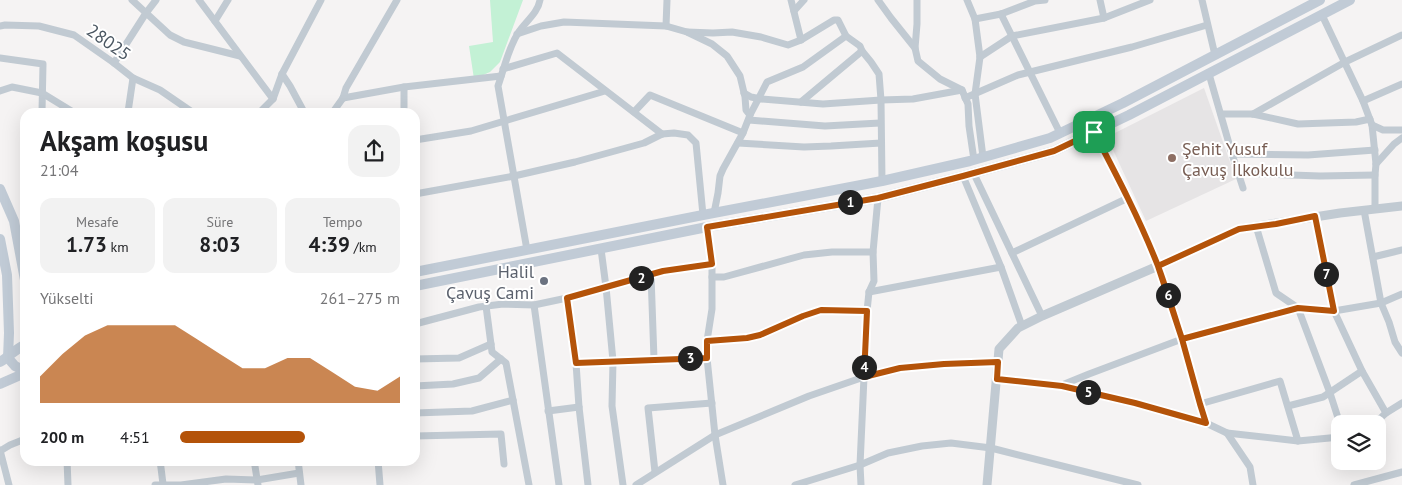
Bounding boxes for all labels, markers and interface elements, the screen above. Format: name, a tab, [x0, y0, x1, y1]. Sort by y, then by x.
street label: 28025	[82, 19, 136, 65]
pin	[1073, 111, 1115, 153]
icon: arrive	[1080, 118, 1108, 146]
text: Akşam koşusu	[40, 122, 208, 159]
button: share	[348, 125, 400, 177]
place label: Şehit Yusuf Çavuş İlkokulu	[1182, 137, 1294, 181]
marker: Şehit Yusuf Çavuş İlkokulu	[1166, 152, 1178, 164]
text: 21:04	[40, 160, 78, 180]
pin: 1	[838, 190, 862, 214]
text: 1	[847, 193, 854, 211]
text: Mesafe	[76, 213, 119, 231]
text: Süre	[207, 213, 233, 231]
text: Tempo	[323, 213, 362, 231]
text: 1.73	[66, 231, 107, 258]
text: 8:03	[199, 231, 241, 258]
text: 4:39	[309, 231, 350, 258]
text: km	[107, 238, 129, 256]
text: /km	[350, 238, 377, 256]
place label: Halil Çavuş Cami	[446, 260, 535, 304]
pin: 7	[1314, 262, 1338, 286]
text: 7	[1323, 265, 1330, 283]
pin: 2	[628, 266, 654, 290]
text: 2	[638, 269, 645, 287]
marker: Halil Çavuş Cami	[538, 275, 550, 287]
pin: 6	[1156, 282, 1180, 308]
text: 6	[1165, 286, 1172, 304]
text: Yükselti	[40, 288, 93, 308]
text: 261–275 m	[320, 288, 400, 308]
pin: 3	[678, 346, 702, 370]
text: 3	[687, 349, 694, 367]
pin: 4	[852, 354, 876, 380]
text: 4	[861, 358, 868, 376]
pin: 5	[1076, 380, 1100, 404]
text: 5	[1085, 383, 1092, 401]
map controls	[1331, 415, 1386, 470]
button: layers	[1331, 415, 1386, 470]
text: 200 m	[40, 427, 84, 447]
text: 4:51	[120, 427, 150, 447]

